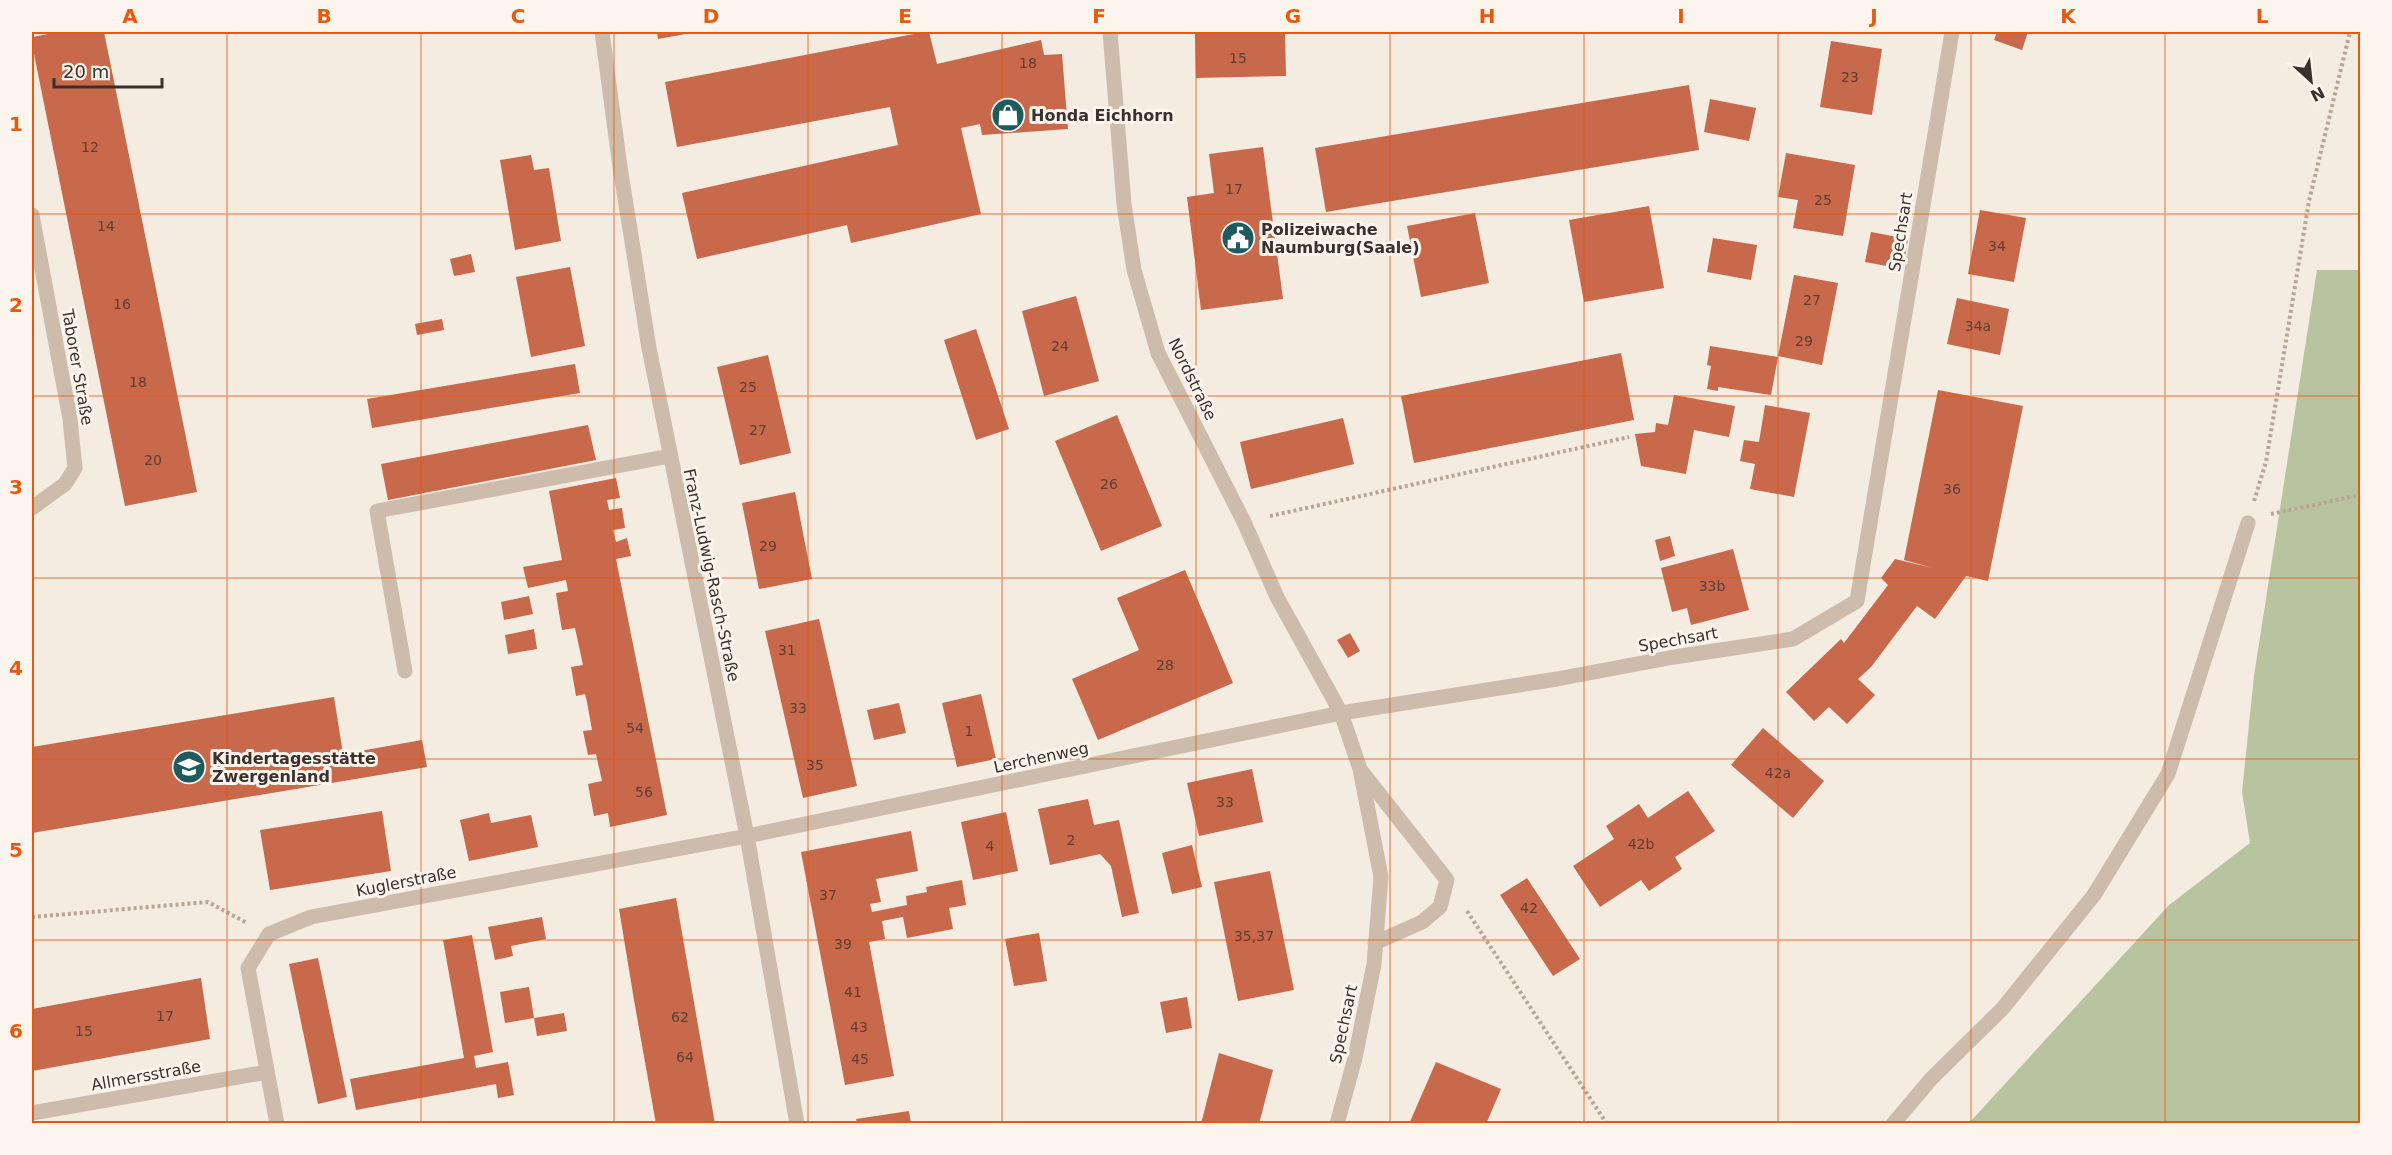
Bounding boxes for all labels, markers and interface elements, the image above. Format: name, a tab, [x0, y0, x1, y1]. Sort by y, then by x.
text: A	[122, 4, 138, 28]
text: B	[316, 4, 332, 28]
text: C	[511, 4, 525, 28]
text: D	[703, 4, 719, 28]
text: E	[898, 4, 912, 28]
text: F	[1092, 4, 1106, 28]
text: G	[1285, 4, 1301, 28]
text: H	[1479, 4, 1495, 28]
text: I	[1677, 4, 1685, 28]
text: J	[1868, 4, 1878, 28]
text: K	[2060, 4, 2077, 28]
text: L	[2256, 4, 2269, 28]
house number: 15	[1229, 50, 1247, 66]
scale bar	[54, 51, 162, 89]
north arrow	[2281, 51, 2341, 111]
house number: 18	[1019, 55, 1037, 71]
text: 20 m	[63, 61, 109, 82]
house number: 23	[1841, 69, 1859, 85]
text: N	[2307, 82, 2328, 105]
shop icon: Honda Eichhorn	[990, 97, 1026, 133]
place label: Honda Eichhorn	[1031, 106, 1174, 125]
text: 1	[9, 112, 23, 136]
house number: 12	[81, 139, 99, 155]
house number: 17	[1225, 181, 1243, 197]
street label: Spechsart	[1885, 191, 1916, 273]
house number: 25	[1814, 192, 1832, 208]
house number: 14	[97, 218, 115, 234]
public building icon: Polizeiwache Naumburg(Saale)	[1220, 220, 1256, 256]
place label: Polizeiwache Naumburg(Saale)	[1261, 220, 1420, 257]
house number: 34	[1988, 238, 2006, 254]
house number: 27	[1803, 292, 1821, 308]
text: 2	[9, 293, 23, 317]
house number: 16	[113, 296, 131, 312]
street label: Taborer Straße	[58, 307, 97, 427]
house number: 34a	[1965, 318, 1991, 334]
house number: 29	[1795, 333, 1813, 349]
street label: Nordstraße	[1164, 335, 1221, 423]
house number: 24	[1051, 338, 1069, 354]
house number: 18	[129, 374, 147, 390]
house number: 25	[739, 379, 757, 395]
house number: 27	[749, 422, 767, 438]
house number: 20	[144, 452, 162, 468]
street label: Franz-Ludwig-Rasch-Straße	[680, 467, 743, 683]
text: 3	[9, 475, 23, 499]
house number: 26	[1100, 476, 1118, 492]
house number: 36	[1943, 481, 1961, 497]
house number: 29	[759, 538, 777, 554]
house number: 33b	[1699, 578, 1725, 594]
street label: Spechsart	[1637, 623, 1719, 656]
house number: 31	[778, 642, 796, 658]
text: 4	[9, 656, 23, 680]
house number: 28	[1156, 657, 1174, 673]
house number: 33	[789, 700, 807, 716]
house number: 54	[626, 720, 644, 736]
house number: 1	[965, 723, 973, 739]
street label: Lerchenweg	[992, 738, 1090, 777]
school or university icon: Kindertagesstätte Zwergenland	[171, 749, 207, 785]
place label: Kindertagesstätte Zwergenland	[212, 749, 376, 786]
house number: 35	[806, 757, 824, 773]
house number: 42a	[1765, 765, 1791, 781]
house number: 56	[635, 784, 653, 800]
house number: 33	[1216, 794, 1234, 810]
house number: 2	[1067, 832, 1075, 848]
house number: 42b	[1628, 836, 1654, 852]
text: 5	[9, 838, 23, 862]
house number: 4	[986, 838, 995, 854]
street label: Kuglerstraße	[354, 862, 458, 901]
house number: 37	[819, 887, 837, 903]
house number: 42	[1520, 900, 1538, 916]
house number: 35,37	[1234, 928, 1274, 944]
house number: 39	[834, 936, 852, 952]
street label: Spechsart	[1326, 983, 1361, 1065]
house number: 41	[844, 984, 862, 1000]
house number: 17	[156, 1008, 174, 1024]
house number: 62	[671, 1009, 689, 1025]
text: 6	[9, 1019, 23, 1043]
house number: 43	[850, 1019, 868, 1035]
house number: 15	[75, 1023, 93, 1039]
house number: 64	[676, 1049, 694, 1065]
house number: 45	[851, 1051, 869, 1067]
street label: Allmersstraße	[90, 1056, 202, 1094]

